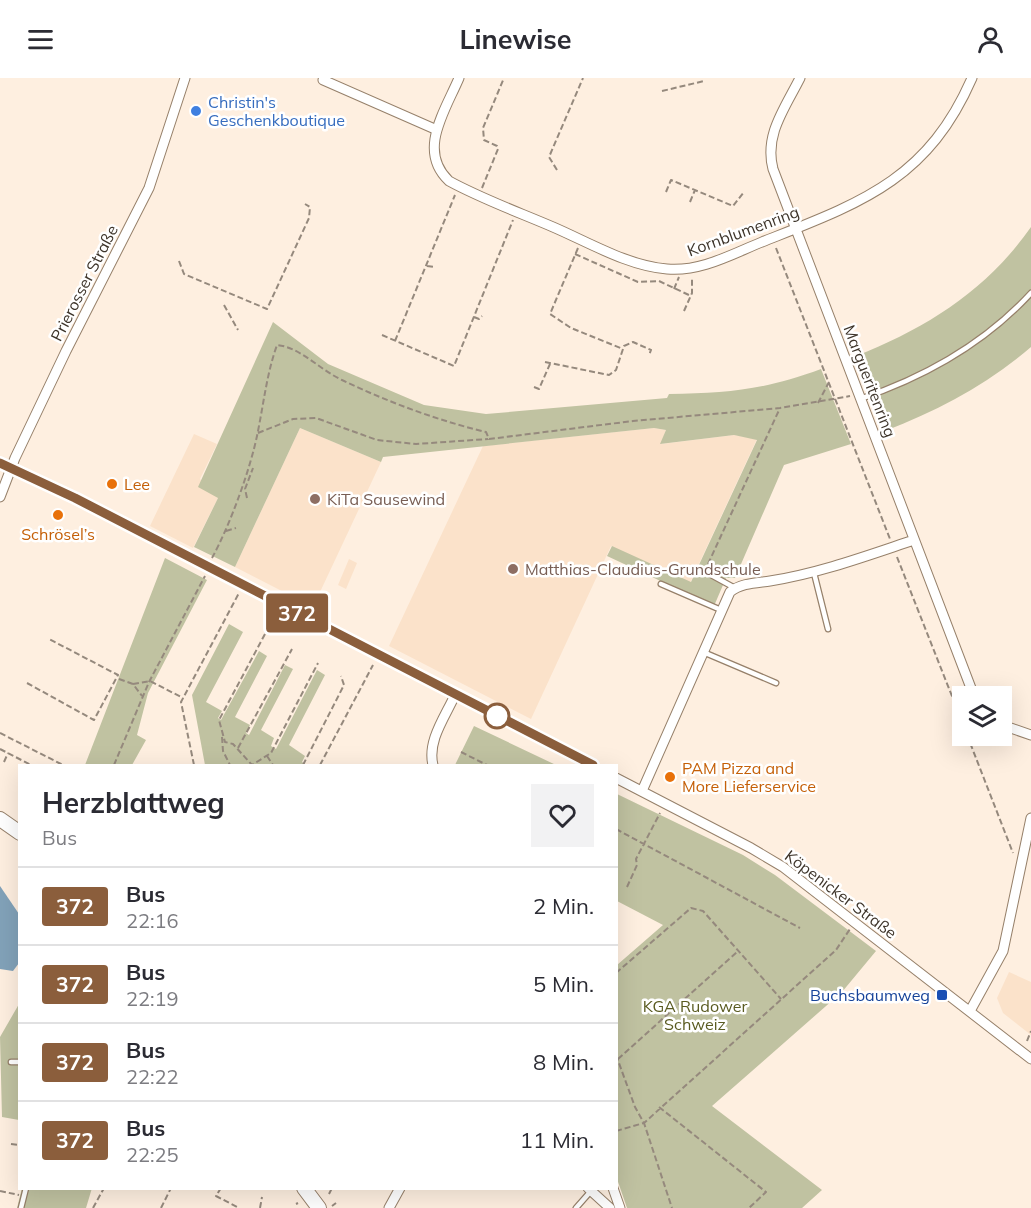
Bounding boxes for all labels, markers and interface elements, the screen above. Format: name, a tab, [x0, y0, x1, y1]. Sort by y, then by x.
text: Linewise	[459, 22, 572, 56]
icon: menu	[24, 23, 57, 56]
icon: person	[974, 23, 1007, 56]
place label: Christin's Geschenkboutique	[208, 92, 345, 130]
marker: Christin's Geschenkboutique	[189, 104, 203, 118]
street label: Kornblumenring	[684, 201, 802, 261]
street label: Prierosser Straße	[46, 222, 122, 344]
street label: Margueritenring	[839, 322, 901, 440]
place label: Lee	[124, 474, 150, 494]
marker: Lee	[105, 477, 119, 491]
place label: KiTa Sausewind	[327, 489, 445, 509]
marker: KiTa Sausewind	[308, 492, 322, 506]
marker: Schrösel’s	[51, 508, 65, 522]
place label: Schrösel’s	[21, 524, 95, 544]
place label: Matthias-Claudius-Grundschule	[525, 559, 761, 579]
marker: Matthias-Claudius-Grundschule	[506, 562, 520, 576]
line badge: 372	[262, 594, 332, 632]
text: 372	[278, 600, 316, 626]
map controls	[952, 686, 1012, 746]
button: layers	[952, 686, 1012, 746]
unlabelled marker	[484, 703, 510, 729]
place label: PAM Pizza and More Lieferservice	[682, 758, 816, 796]
marker: PAM Pizza and More Lieferservice	[663, 770, 677, 784]
button: heart	[531, 784, 594, 847]
text: Herzblattweg	[42, 785, 225, 820]
text: Bus	[42, 825, 77, 850]
street label: Köpenicker Straße	[781, 845, 901, 943]
text: Bus	[126, 880, 165, 908]
text: 2 Min.	[533, 892, 594, 920]
text: 372	[56, 893, 94, 919]
text: 22:16	[126, 908, 179, 933]
text: Bus	[126, 958, 165, 986]
text: 5 Min.	[533, 970, 594, 998]
text: 372	[56, 971, 94, 997]
place label: Buchsbaumweg	[810, 985, 930, 1005]
text: 22:19	[126, 986, 179, 1011]
marker: Buchsbaumweg	[935, 988, 949, 1002]
park label: KGA Rudower Schweiz	[643, 996, 747, 1034]
text: Bus	[126, 1036, 165, 1064]
text: 8 Min.	[533, 1048, 594, 1076]
text: 372	[56, 1049, 94, 1075]
text: 22:22	[126, 1064, 179, 1089]
text: Bus	[126, 1114, 165, 1142]
text: 11 Min.	[520, 1126, 594, 1154]
text: 372	[56, 1127, 94, 1153]
text: 22:25	[126, 1142, 179, 1167]

